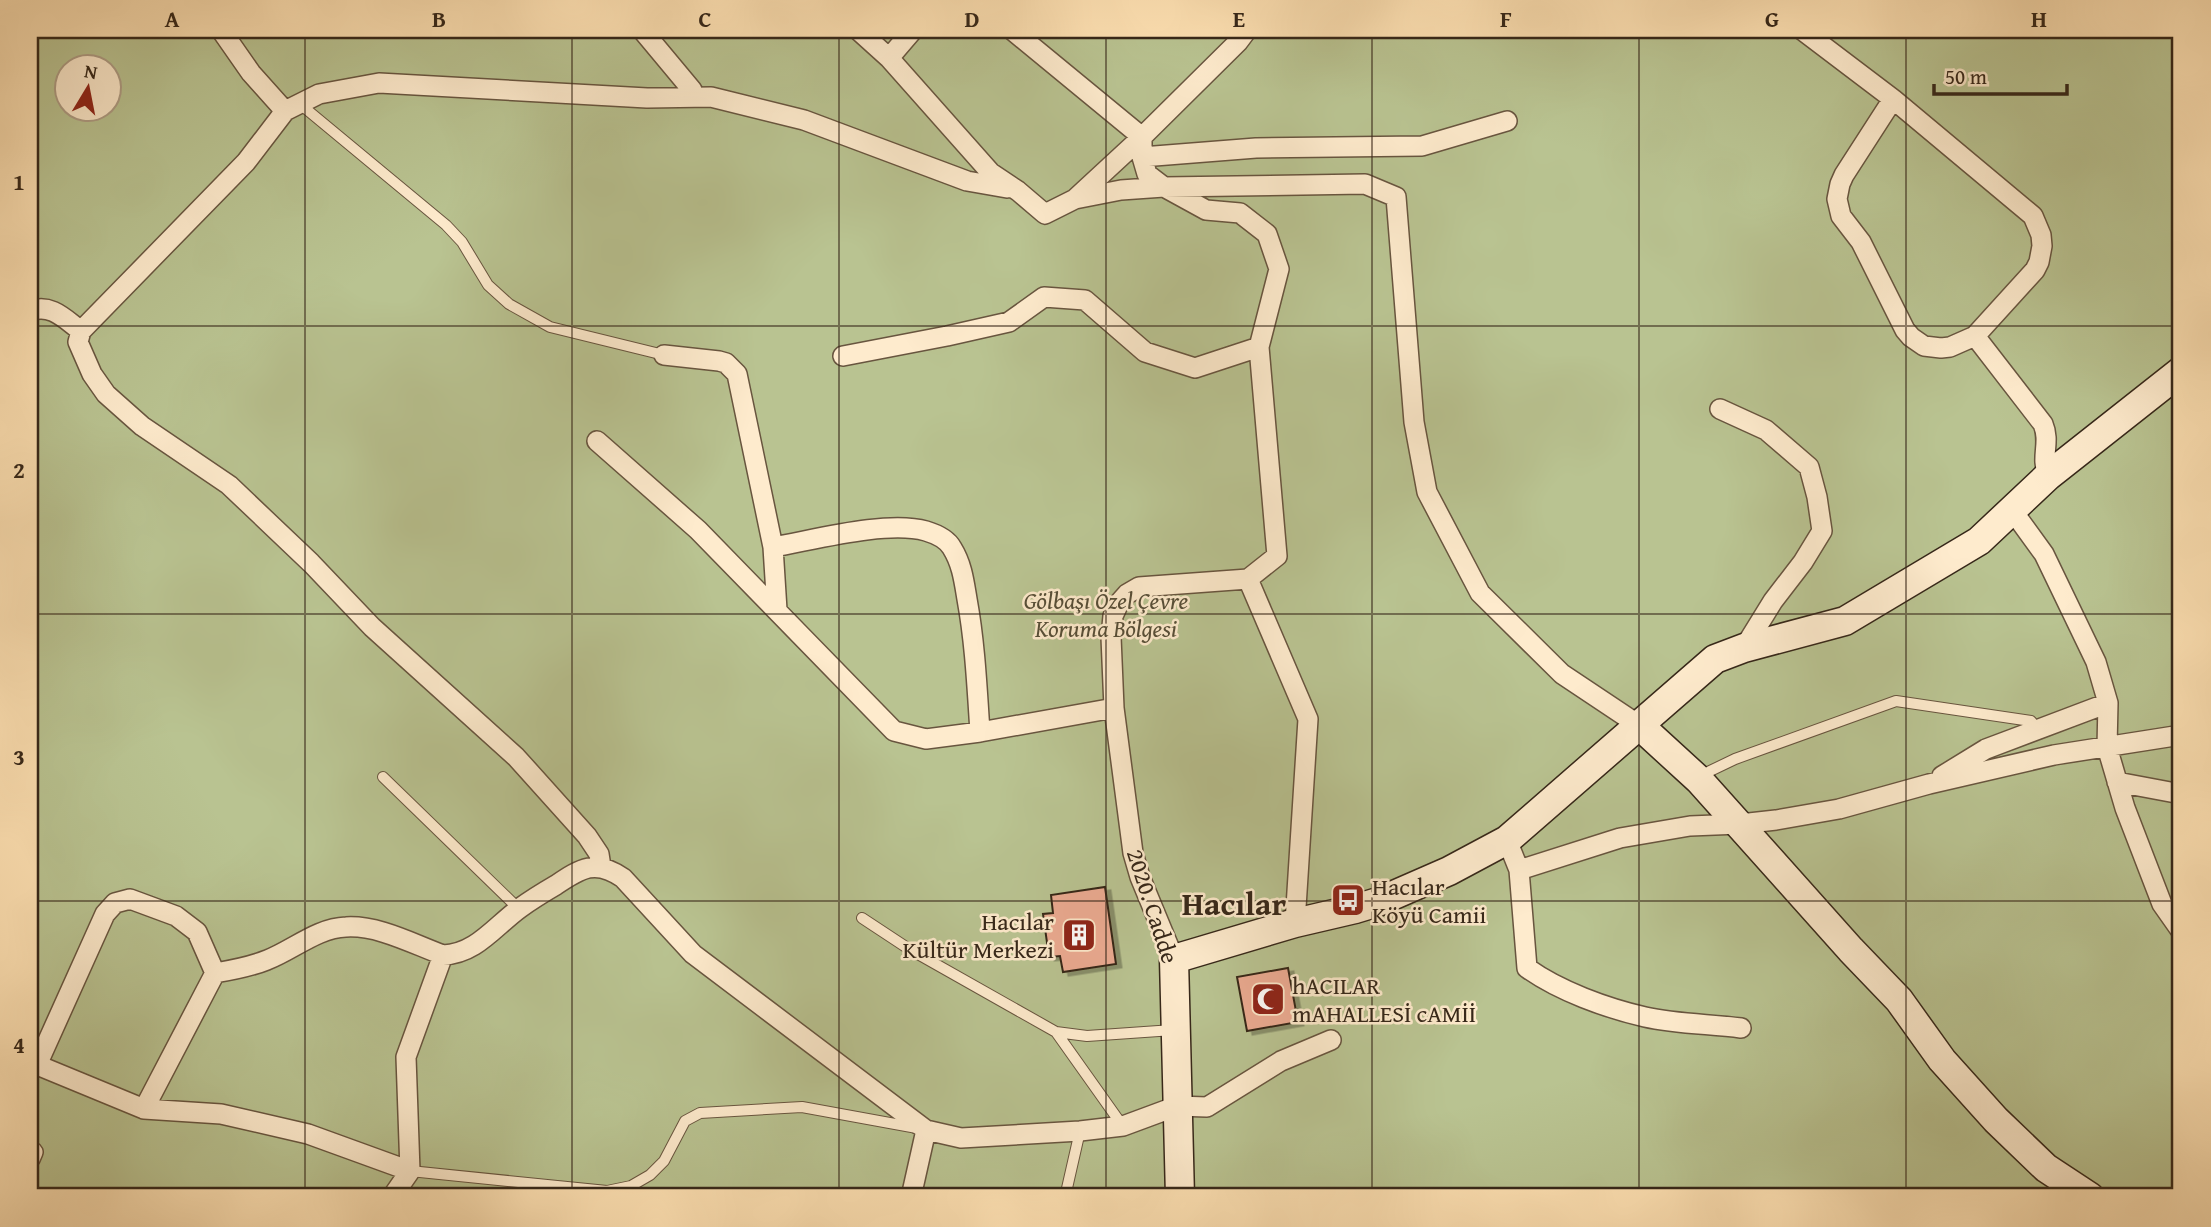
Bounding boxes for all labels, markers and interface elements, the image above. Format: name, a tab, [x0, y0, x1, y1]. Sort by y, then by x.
text: A	[165, 2, 180, 35]
text: B	[432, 2, 446, 35]
text: C	[698, 2, 712, 35]
text: D	[965, 2, 980, 35]
text: E	[1233, 2, 1245, 35]
text: F	[1500, 2, 1512, 35]
text: G	[1765, 2, 1779, 35]
text: H	[2031, 2, 2047, 35]
north arrow	[52, 52, 122, 122]
scale bar	[1934, 52, 2068, 96]
text: N	[82, 56, 100, 86]
text: 50 m	[1945, 61, 1987, 92]
text: 1	[13, 165, 25, 198]
text: 2	[13, 453, 25, 486]
park label: Gölbaşı Özel Çevre Koruma Bölgesi	[1024, 583, 1188, 646]
text: 3	[13, 740, 25, 773]
street label: 2020. Cadde	[1118, 844, 1188, 968]
place label: Hacılar Köyü Camii	[1372, 869, 1486, 932]
district label: Hacılar	[1182, 880, 1286, 927]
bus stop icon: Hacılar Köyü Camii	[1329, 881, 1367, 919]
place label: Hacılar Kültür Merkezi	[902, 904, 1054, 967]
building icon: Hacılar Kültür Merkezi	[1060, 916, 1098, 954]
place label: hACILAR mAHALLESİ cAMİİ	[1292, 968, 1476, 1031]
mosque icon: hACILAR mAHALLESİ cAMİİ	[1249, 980, 1287, 1018]
text: 4	[13, 1028, 25, 1061]

